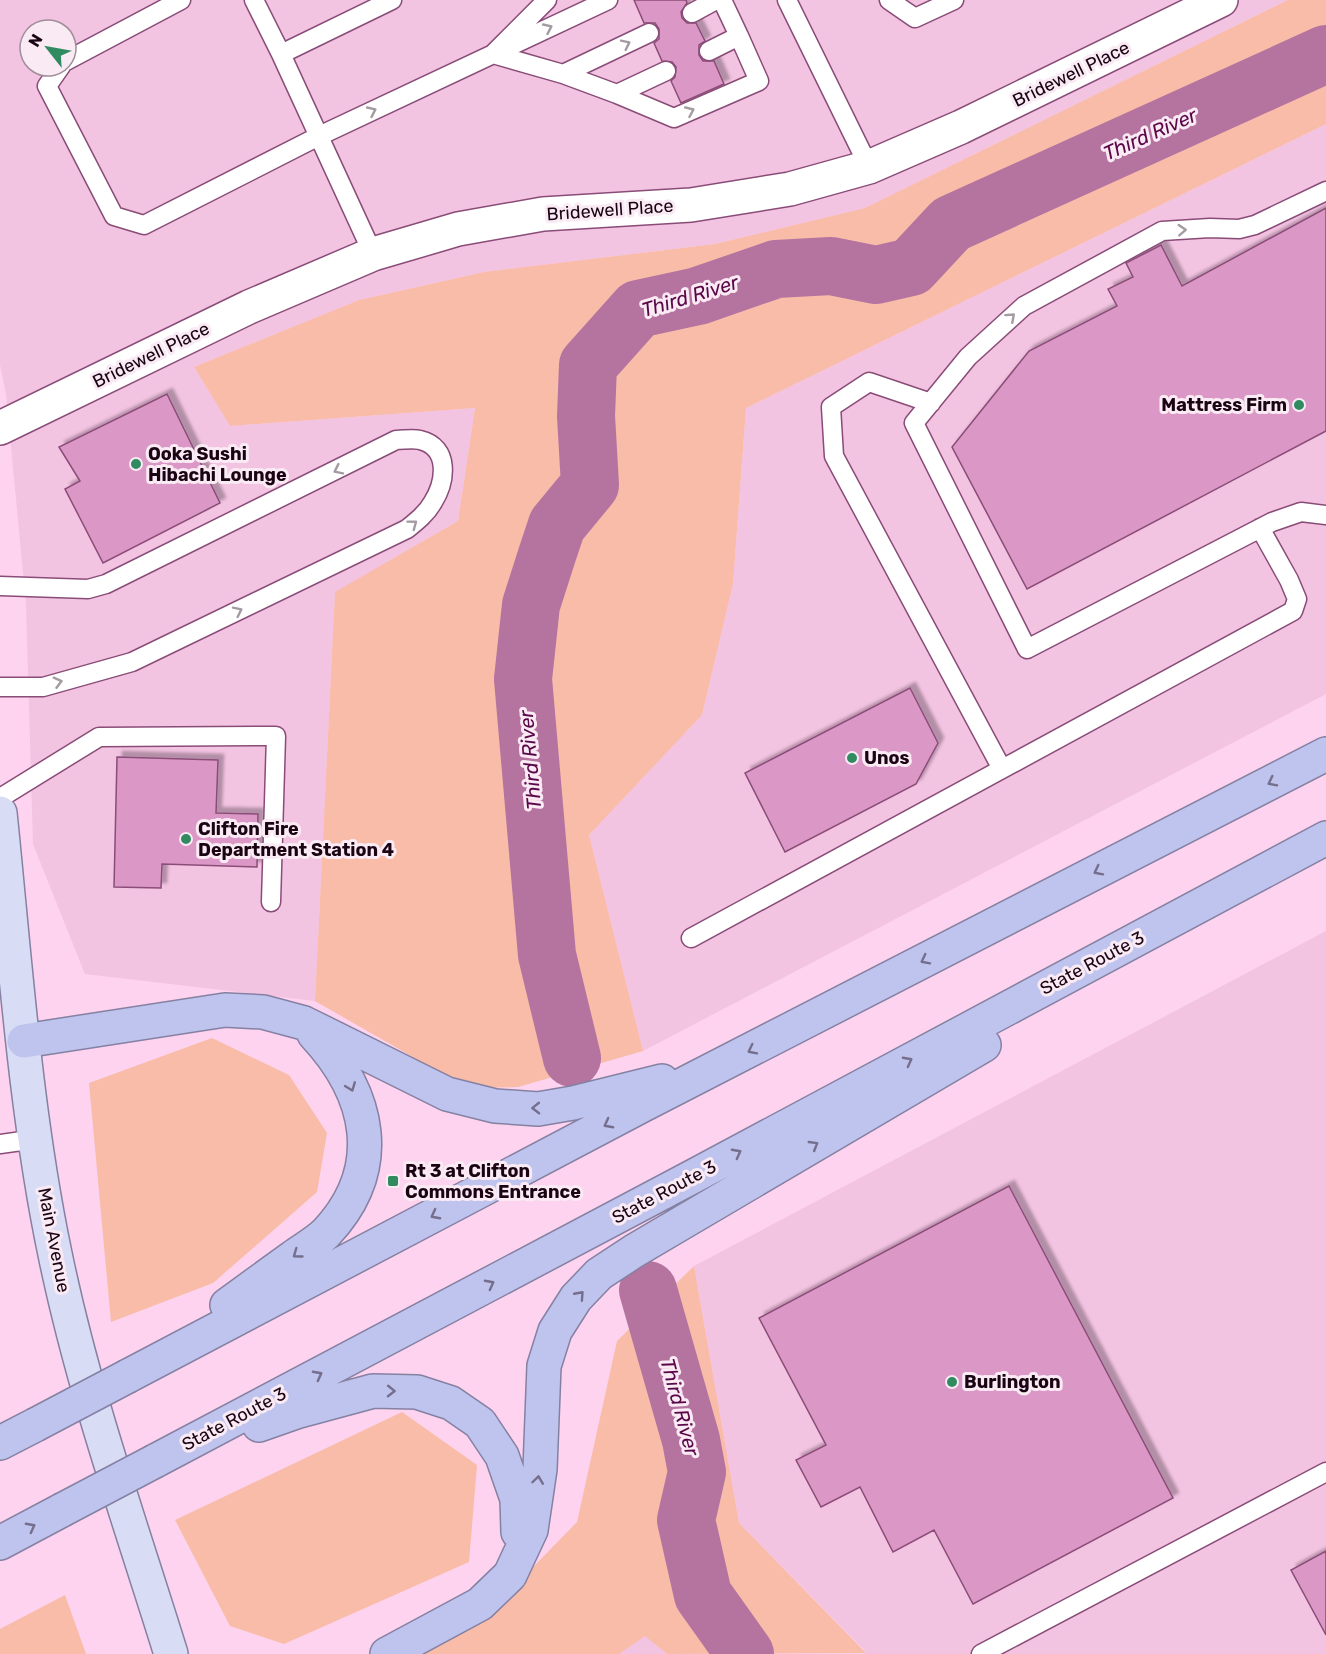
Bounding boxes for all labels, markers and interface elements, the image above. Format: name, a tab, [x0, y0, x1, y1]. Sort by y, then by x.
north arrow	[18, 18, 78, 78]
one-way arrow	[541, 24, 552, 36]
text: N	[24, 31, 47, 50]
street label: Bridewell Place	[1009, 36, 1133, 112]
one-way arrow	[619, 40, 630, 51]
water label: Third River	[1099, 102, 1202, 165]
one-way arrow	[365, 107, 376, 119]
one-way arrow	[683, 107, 694, 119]
street label: Bridewell Place	[546, 195, 674, 225]
one-way arrow	[1178, 223, 1187, 236]
water label: Third River	[639, 270, 743, 322]
one-way arrow	[1004, 313, 1015, 324]
street label: Bridewell Place	[89, 317, 213, 393]
place label: Mattress Firm	[1161, 394, 1287, 416]
marker: Mattress Firm	[1292, 398, 1306, 412]
place label: Ooka Sushi Hibachi Lounge	[148, 443, 287, 486]
marker: Ooka Sushi Hibachi Lounge	[129, 457, 143, 471]
one-way arrow	[333, 462, 344, 474]
one-way arrow	[406, 520, 417, 531]
one-way arrow	[232, 606, 243, 618]
one-way arrow	[53, 677, 63, 690]
water label: Third River	[514, 708, 546, 811]
place label: Unos	[864, 747, 910, 769]
marker: Unos	[845, 751, 859, 765]
one-way arrow	[1267, 774, 1278, 786]
place label: Clifton Fire Department Station 4	[198, 818, 394, 861]
marker: Clifton Fire Department Station 4	[179, 832, 193, 846]
one-way arrow	[1094, 864, 1105, 875]
street label: State Route 3	[1036, 926, 1148, 1000]
one-way arrow	[921, 953, 931, 964]
one-way arrow	[747, 1042, 758, 1054]
one-way arrow	[902, 1057, 913, 1068]
one-way arrow	[344, 1081, 356, 1092]
one-way arrow	[531, 1102, 540, 1114]
one-way arrow	[603, 1117, 614, 1128]
one-way arrow	[808, 1141, 818, 1152]
one-way arrow	[730, 1149, 741, 1160]
street label: State Route 3	[608, 1155, 720, 1229]
place label: Rt 3 at Clifton Commons Entrance	[405, 1160, 581, 1203]
marker: Rt 3 at Clifton Commons Entrance	[386, 1174, 400, 1188]
street label: Main Avenue	[33, 1186, 75, 1294]
one-way arrow	[431, 1208, 441, 1219]
one-way arrow	[292, 1247, 303, 1258]
one-way arrow	[484, 1280, 494, 1291]
one-way arrow	[573, 1291, 584, 1301]
water label: Third River	[655, 1356, 705, 1460]
one-way arrow	[311, 1371, 322, 1382]
place label: Burlington	[964, 1371, 1061, 1393]
marker: Burlington	[945, 1375, 959, 1389]
street label: State Route 3	[178, 1382, 290, 1456]
one-way arrow	[386, 1385, 395, 1397]
one-way arrow	[532, 1475, 544, 1484]
one-way arrow	[25, 1523, 35, 1534]

